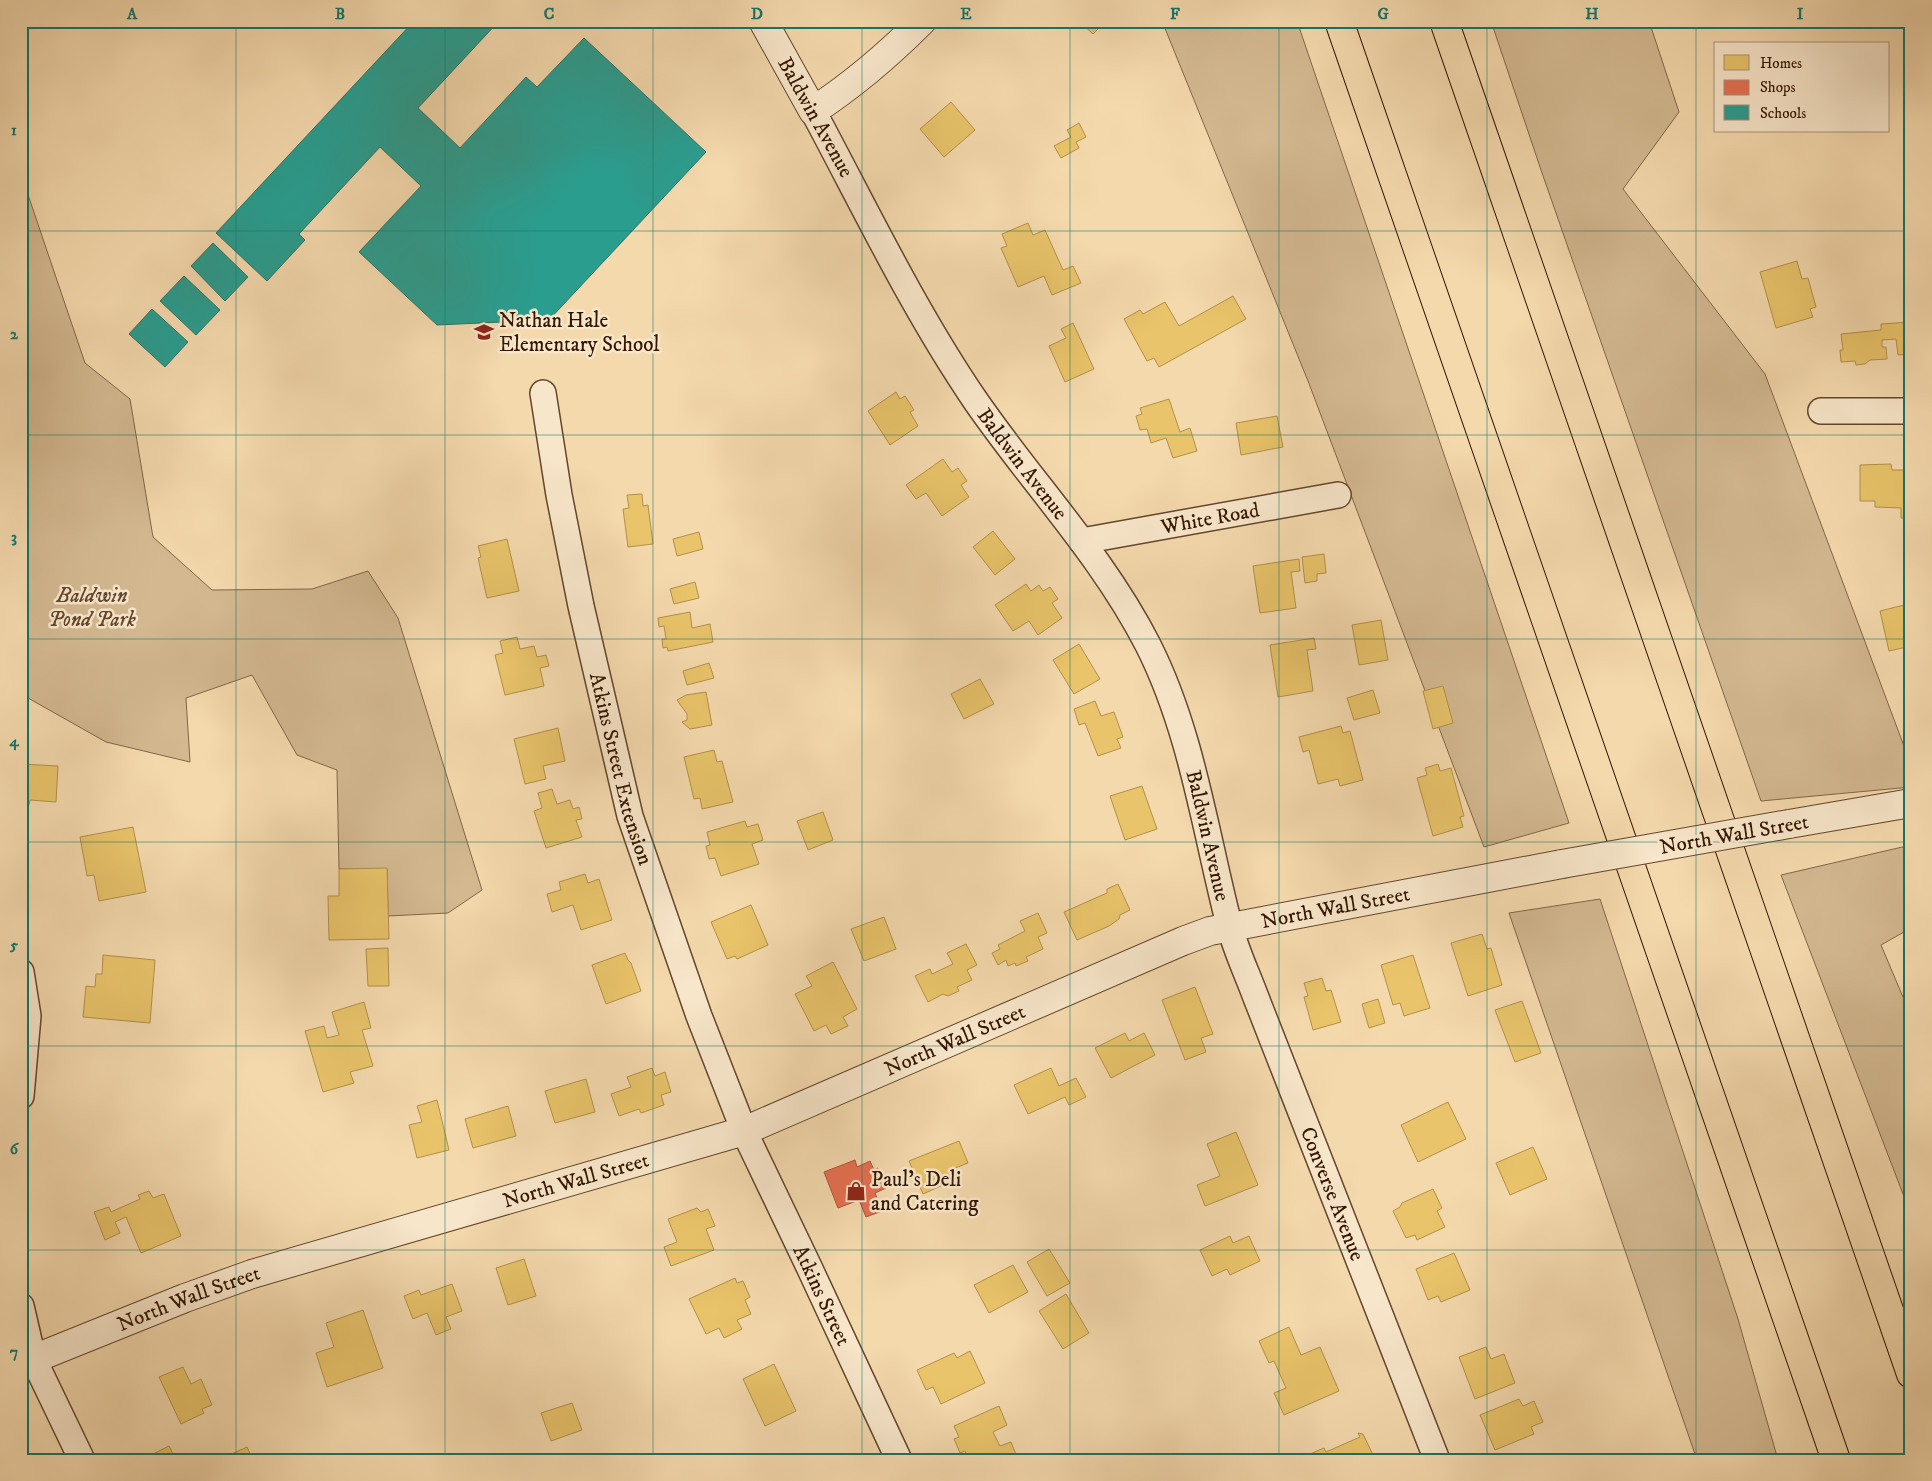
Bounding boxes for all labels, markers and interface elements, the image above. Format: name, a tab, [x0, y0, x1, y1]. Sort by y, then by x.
text: A	[126, 4, 138, 24]
text: B	[335, 4, 345, 24]
text: C	[544, 4, 554, 24]
text: D	[751, 4, 763, 24]
text: E	[960, 4, 972, 24]
text: F	[1170, 4, 1180, 24]
text: G	[1377, 4, 1389, 24]
text: H	[1585, 4, 1599, 24]
text: I	[1797, 4, 1804, 24]
legend	[1714, 42, 1890, 132]
street label: Baldwin Avenue	[771, 53, 859, 183]
text: Homes	[1760, 54, 1802, 73]
text: Shops	[1760, 78, 1796, 97]
text: Schools	[1760, 104, 1806, 123]
text: 1	[11, 120, 17, 140]
place label: Nathan Hale Elementary School	[499, 308, 660, 358]
school or university icon: Nathan Hale Elementary School	[473, 321, 495, 343]
text: 2	[10, 324, 19, 344]
street label: Baldwin Avenue	[971, 403, 1073, 526]
street label: White Road	[1158, 497, 1262, 541]
text: 3	[11, 527, 17, 547]
park label: Baldwin Pond Park	[48, 583, 136, 633]
street label: Atkins Street Extension	[583, 670, 658, 869]
text: 4	[8, 731, 19, 751]
street label: Baldwin Avenue	[1179, 767, 1235, 904]
street label: North Wall Street	[1658, 809, 1811, 861]
street label: North Wall Street	[1259, 881, 1412, 935]
text: 5	[9, 935, 18, 955]
street label: North Wall Street	[881, 999, 1030, 1083]
street label: Converse Avenue	[1294, 1123, 1370, 1265]
text: 6	[10, 1139, 20, 1159]
street label: North Wall Street	[500, 1147, 652, 1214]
place label: Paul's Deli and Catering	[871, 1167, 979, 1217]
shop icon: Paul's Deli and Catering	[845, 1180, 867, 1202]
street label: Atkins Street	[787, 1241, 856, 1350]
street label: North Wall Street	[114, 1260, 263, 1338]
text: 7	[10, 1342, 18, 1362]

